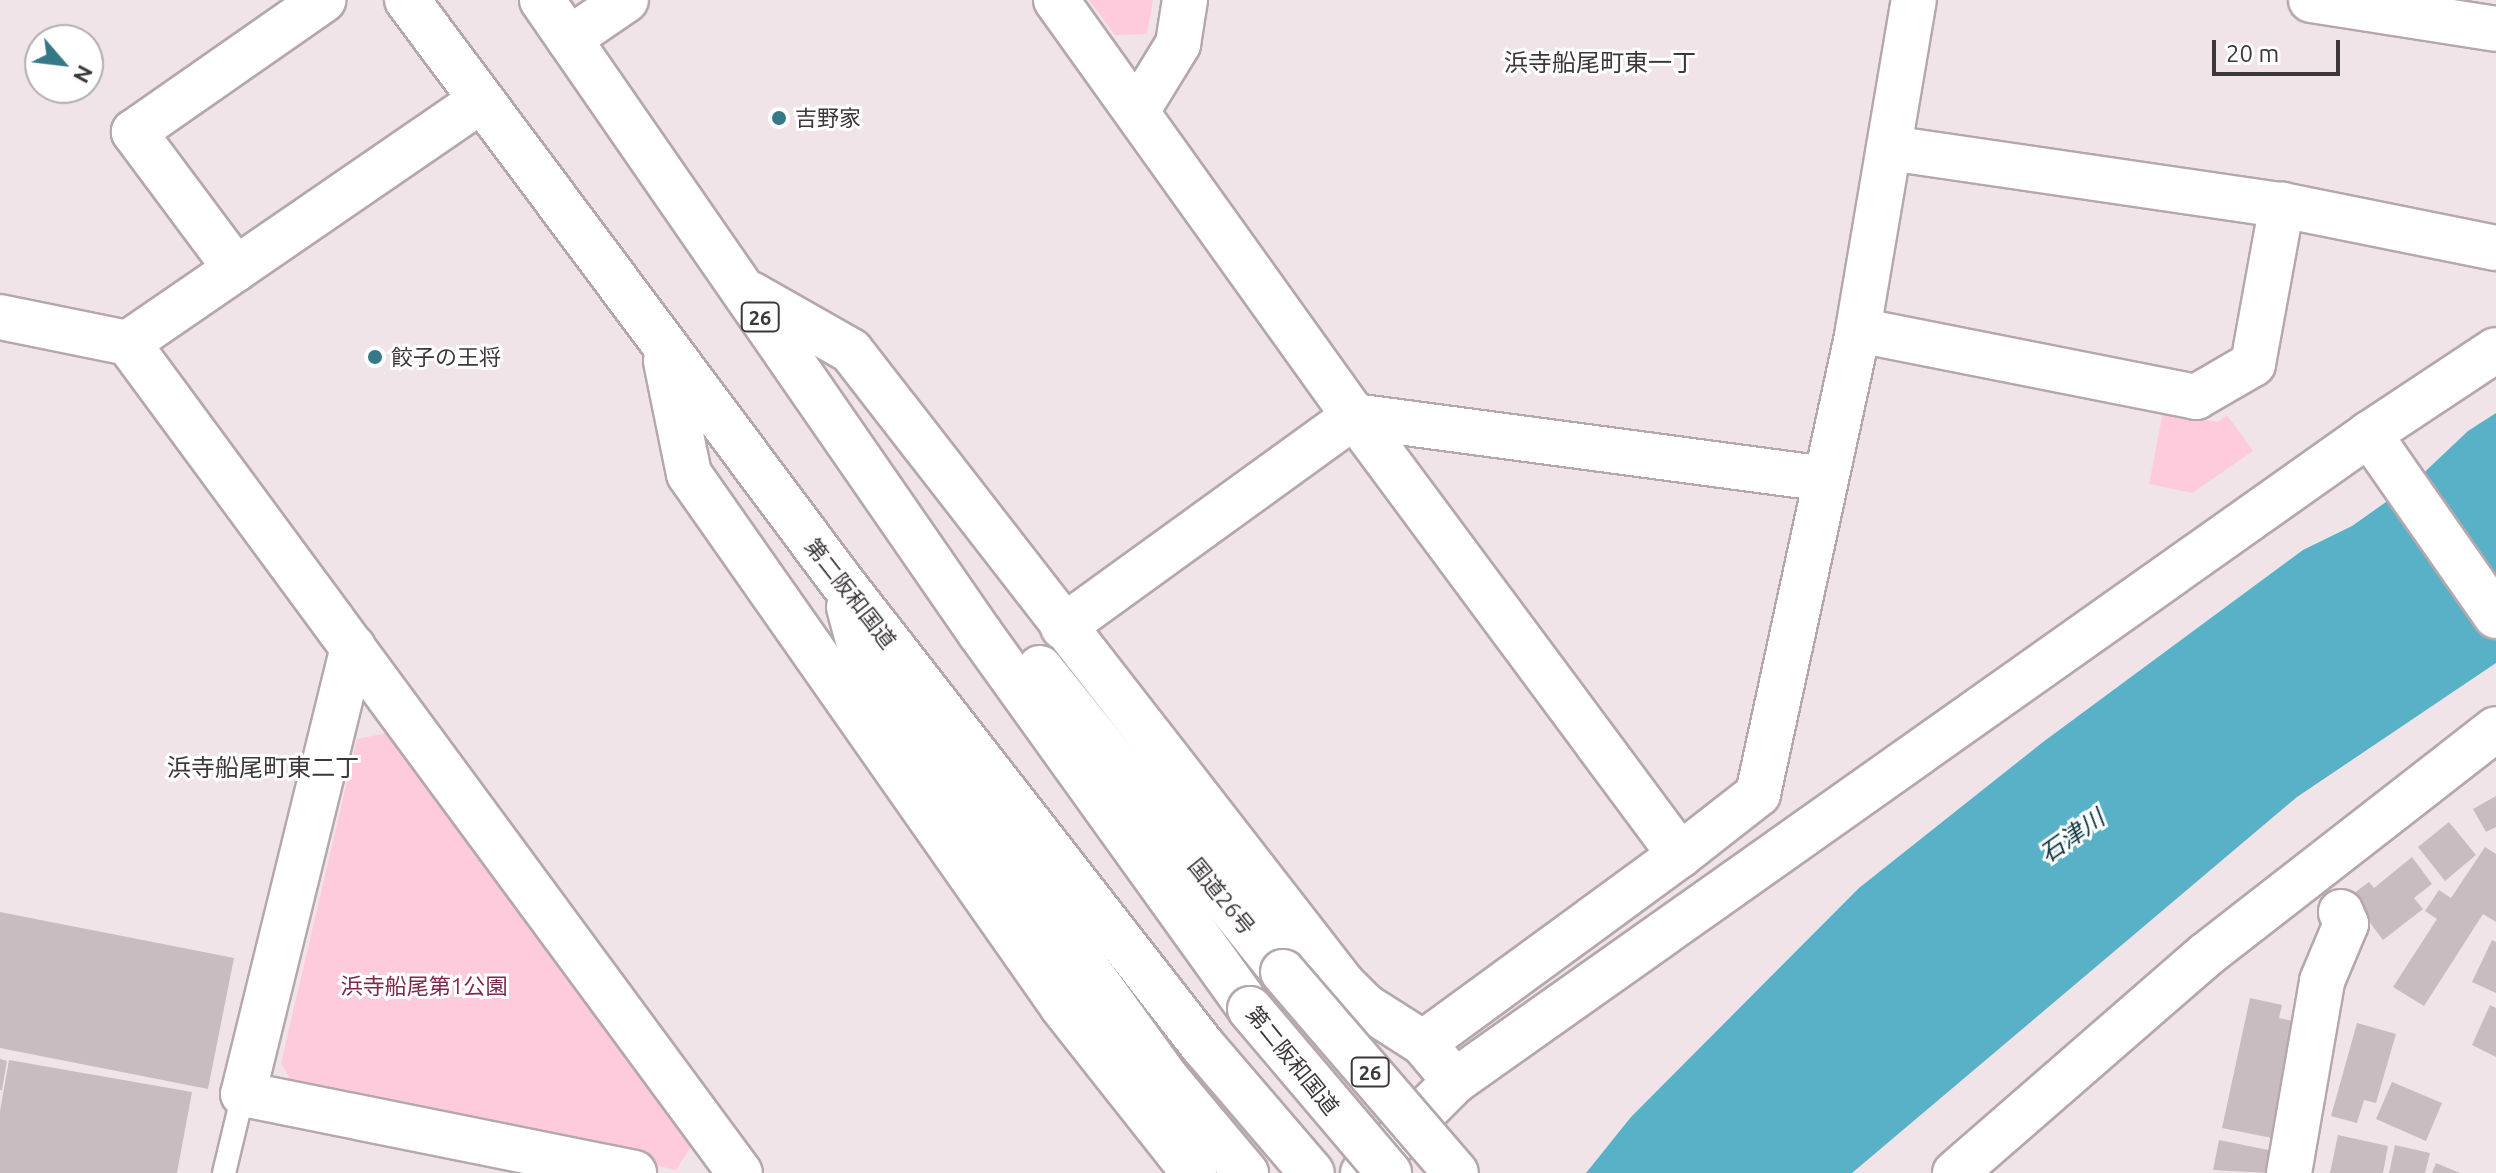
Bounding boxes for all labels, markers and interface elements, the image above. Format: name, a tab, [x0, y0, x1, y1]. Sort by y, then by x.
north arrow	[24, 24, 104, 104]
scale bar	[2216, 24, 2344, 74]
text: 20 m	[2226, 40, 2279, 67]
district label: 浜寺船尾町東一丁	[1504, 49, 1696, 77]
text: N	[69, 61, 99, 88]
place label: 吉野家	[795, 105, 861, 131]
marker: 吉野家	[770, 109, 788, 127]
road number: 26	[740, 301, 780, 333]
place label: 餃子の王将	[391, 344, 501, 370]
marker: 餃子の王将	[366, 348, 384, 366]
street label: 第二阪和国道	[800, 533, 902, 653]
district label: 浜寺船尾町東二丁	[167, 754, 359, 782]
water label: 石津川	[2034, 804, 2110, 868]
street label: 国道26号	[1183, 852, 1261, 940]
park label: 浜寺船尾第1公園	[341, 973, 507, 999]
street label: 第二阪和国道	[1241, 1000, 1345, 1120]
road number: 26	[1350, 1056, 1390, 1088]

